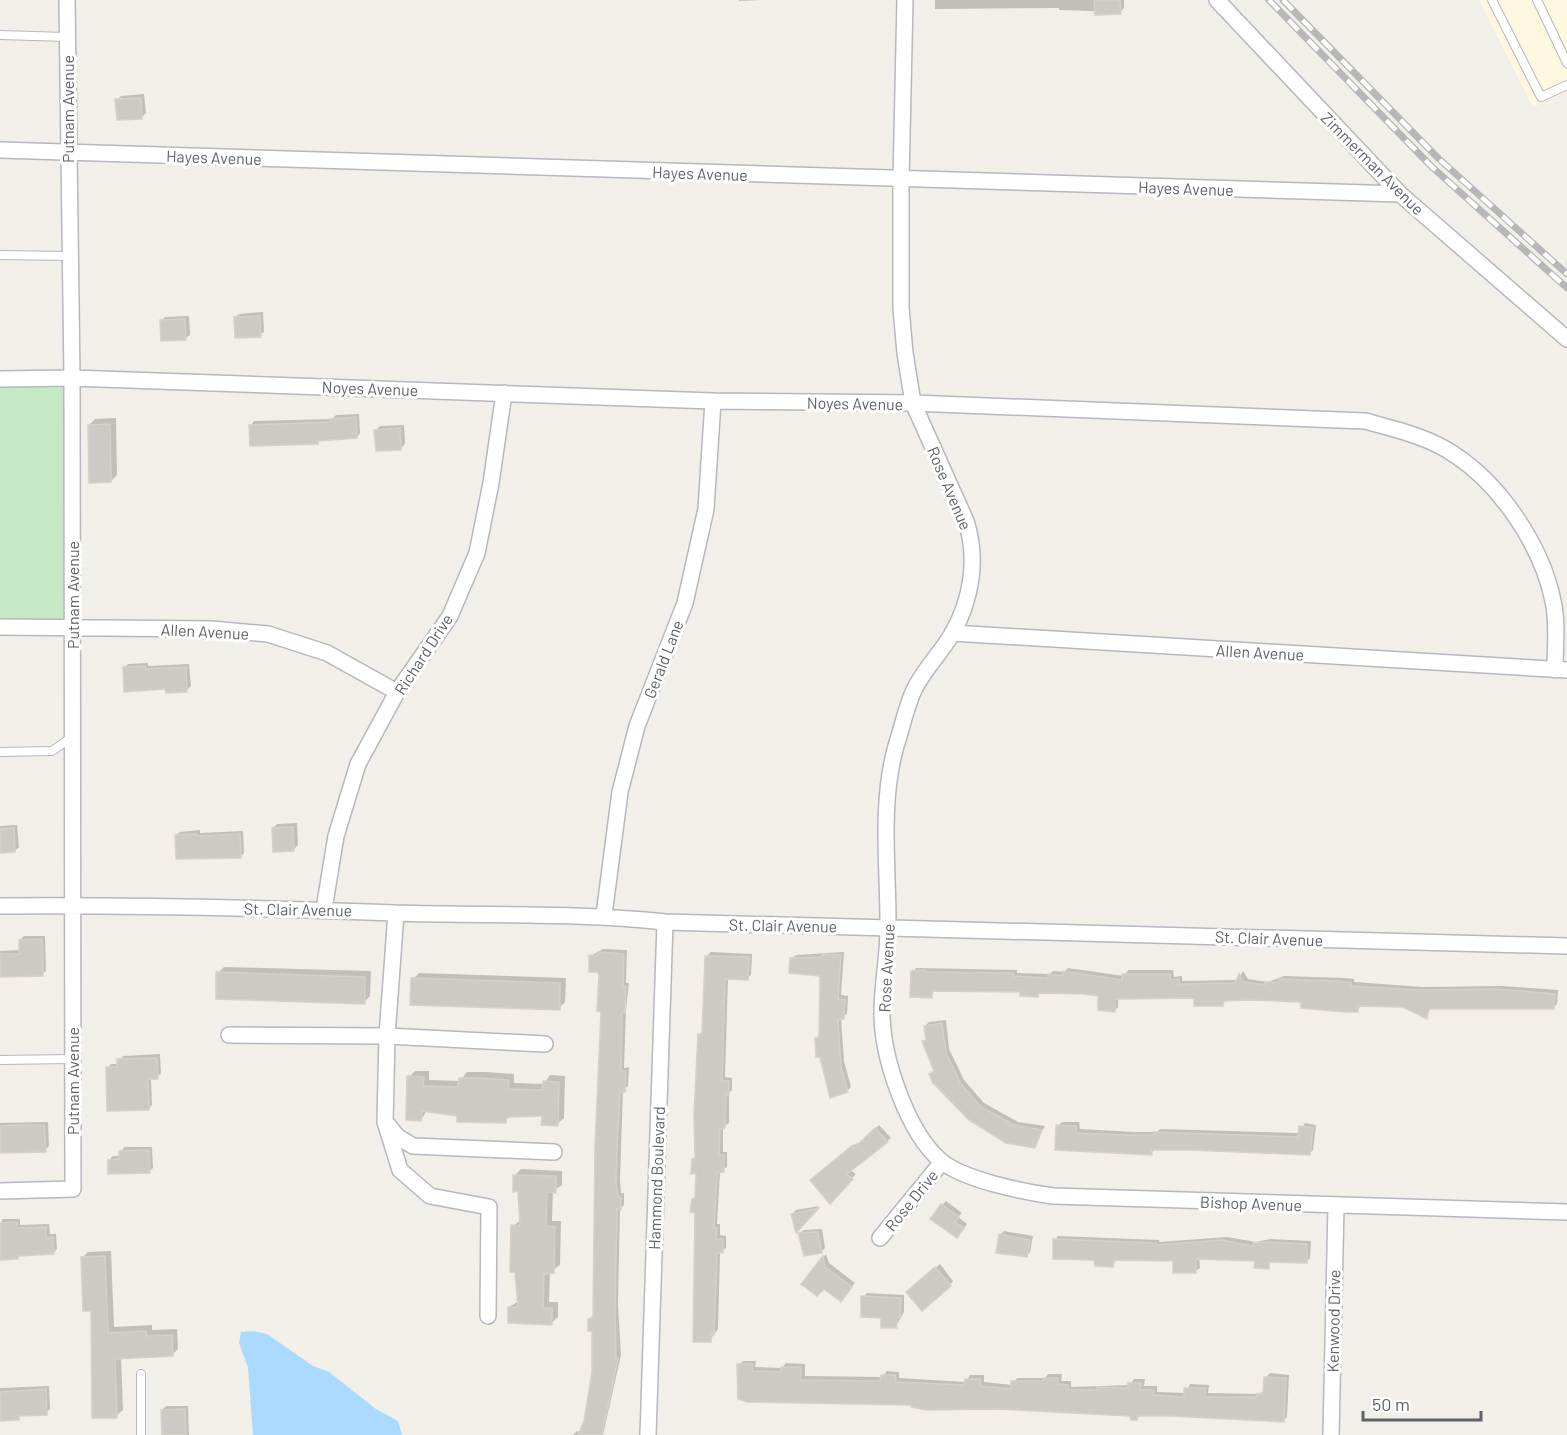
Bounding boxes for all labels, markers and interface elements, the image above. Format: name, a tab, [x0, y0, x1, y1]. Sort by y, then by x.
street label: Putnam Avenue	[58, 55, 77, 163]
street label: Zimmerman Avenue	[1318, 108, 1428, 218]
street label: Hayes Avenue	[166, 146, 262, 168]
street label: Hayes Avenue	[652, 162, 748, 184]
street label: Hayes Avenue	[1138, 177, 1234, 199]
street label: Noyes Avenue	[321, 377, 419, 399]
street label: Noyes Avenue	[807, 393, 903, 413]
street label: Rose Avenue	[924, 443, 976, 533]
street label: Putnam Avenue	[63, 541, 82, 649]
street label: Richard Drive	[390, 610, 456, 698]
street label: Gerald Lane	[639, 617, 687, 701]
street label: Allen Avenue	[160, 619, 250, 643]
street label: Allen Avenue	[1215, 640, 1305, 664]
street label: St. Clair Avenue	[244, 899, 352, 919]
street label: St. Clair Avenue	[729, 915, 837, 935]
street label: Rose Avenue	[874, 923, 898, 1013]
street label: St. Clair Avenue	[1215, 927, 1323, 949]
street label: Putnam Avenue	[63, 1027, 82, 1135]
street label: Hammond Boulevard	[644, 1106, 668, 1250]
street label: Rose Drive	[880, 1165, 942, 1235]
street label: Bishop Avenue	[1200, 1192, 1302, 1214]
street label: Kenwood Drive	[1323, 1269, 1343, 1373]
scale bar	[1363, 1384, 1482, 1422]
text: 50 m	[1372, 1393, 1410, 1415]

